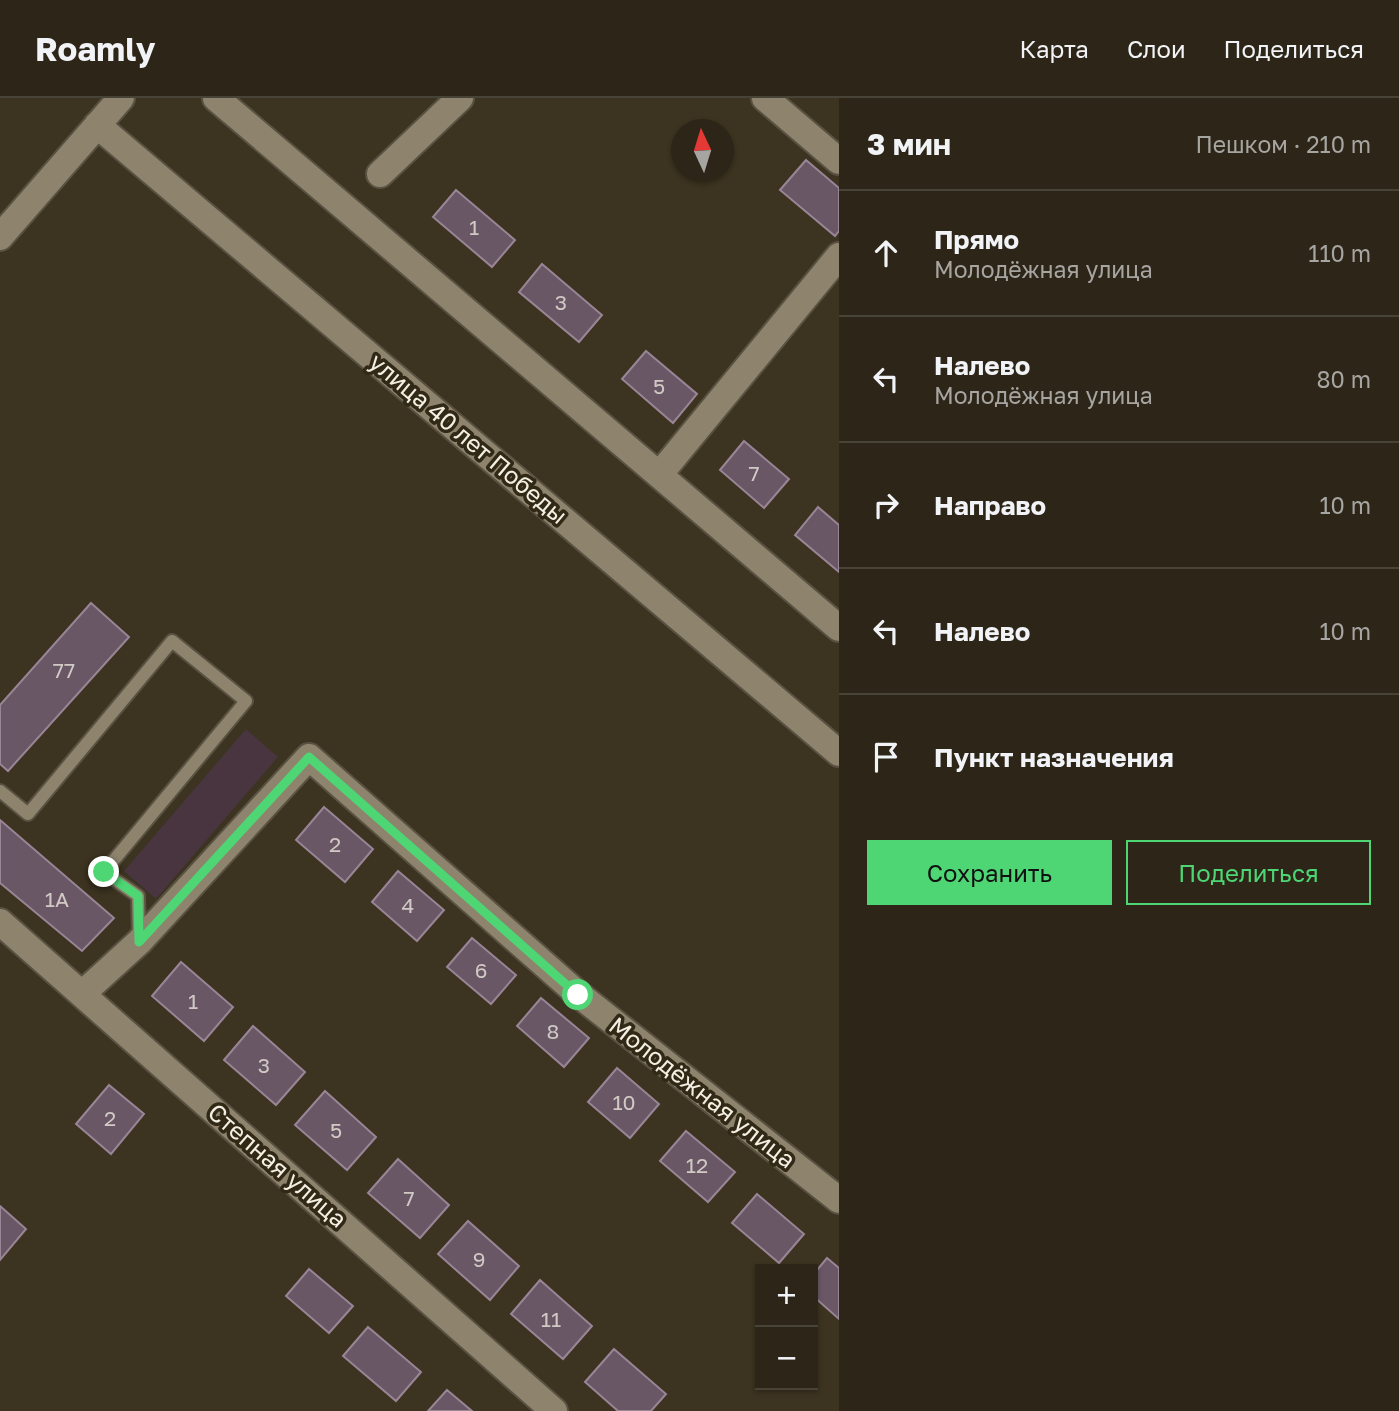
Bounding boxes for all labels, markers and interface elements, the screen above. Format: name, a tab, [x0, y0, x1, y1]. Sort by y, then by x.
text: Roamly	[35, 29, 155, 68]
text: Карта	[1019, 34, 1089, 63]
text: Слои	[1127, 34, 1186, 63]
text: Поделиться	[1224, 34, 1364, 63]
north arrow	[671, 119, 734, 182]
text: 3 мин	[867, 126, 951, 162]
text: Пешком · 210 m	[1195, 130, 1371, 158]
house number: 1	[469, 214, 479, 240]
text: Прямо	[934, 224, 1019, 255]
icon: ahead	[867, 234, 905, 272]
text: 110 m	[1308, 239, 1371, 267]
text: Молодёжная улица	[934, 255, 1153, 283]
house number: 3	[555, 289, 567, 315]
street label: улица 40 лет Победы	[364, 346, 574, 529]
text: Налево	[934, 350, 1030, 381]
icon: left	[867, 360, 905, 398]
text: 80 m	[1317, 365, 1371, 393]
house number: 5	[653, 373, 665, 399]
text: Молодёжная улица	[934, 381, 1153, 409]
house number: 7	[748, 460, 760, 486]
icon: right	[867, 486, 905, 524]
text: Направо	[934, 490, 1046, 521]
text: 10 m	[1319, 491, 1371, 519]
icon: left	[867, 612, 905, 650]
text: Налево	[934, 616, 1030, 647]
text: 10 m	[1319, 617, 1371, 645]
house number: 77	[53, 657, 75, 683]
icon: arrive	[867, 738, 905, 776]
text: Пункт назначения	[934, 742, 1174, 773]
house number: 2	[329, 831, 341, 857]
button: Сохранить	[867, 840, 1112, 905]
button: Поделиться	[1126, 840, 1371, 905]
route end	[88, 856, 119, 887]
house number: 1А	[45, 886, 69, 912]
house number: 4	[402, 892, 414, 918]
house number: 6	[475, 957, 487, 983]
route start	[562, 979, 593, 1010]
house number: 1	[188, 988, 198, 1014]
street label: Молодёжная улица	[604, 1010, 802, 1174]
house number: 8	[547, 1018, 559, 1044]
house number: 3	[258, 1052, 270, 1078]
house number: 10	[612, 1089, 636, 1115]
street label: Степная улица	[203, 1097, 353, 1233]
house number: 2	[104, 1105, 116, 1131]
house number: 5	[330, 1117, 342, 1143]
house number: 12	[686, 1152, 708, 1178]
house number: 7	[403, 1185, 415, 1211]
house number: 9	[473, 1246, 485, 1272]
map controls	[755, 1264, 818, 1390]
button: +	[755, 1264, 818, 1327]
house number: 11	[541, 1306, 561, 1332]
button: −	[755, 1327, 818, 1390]

